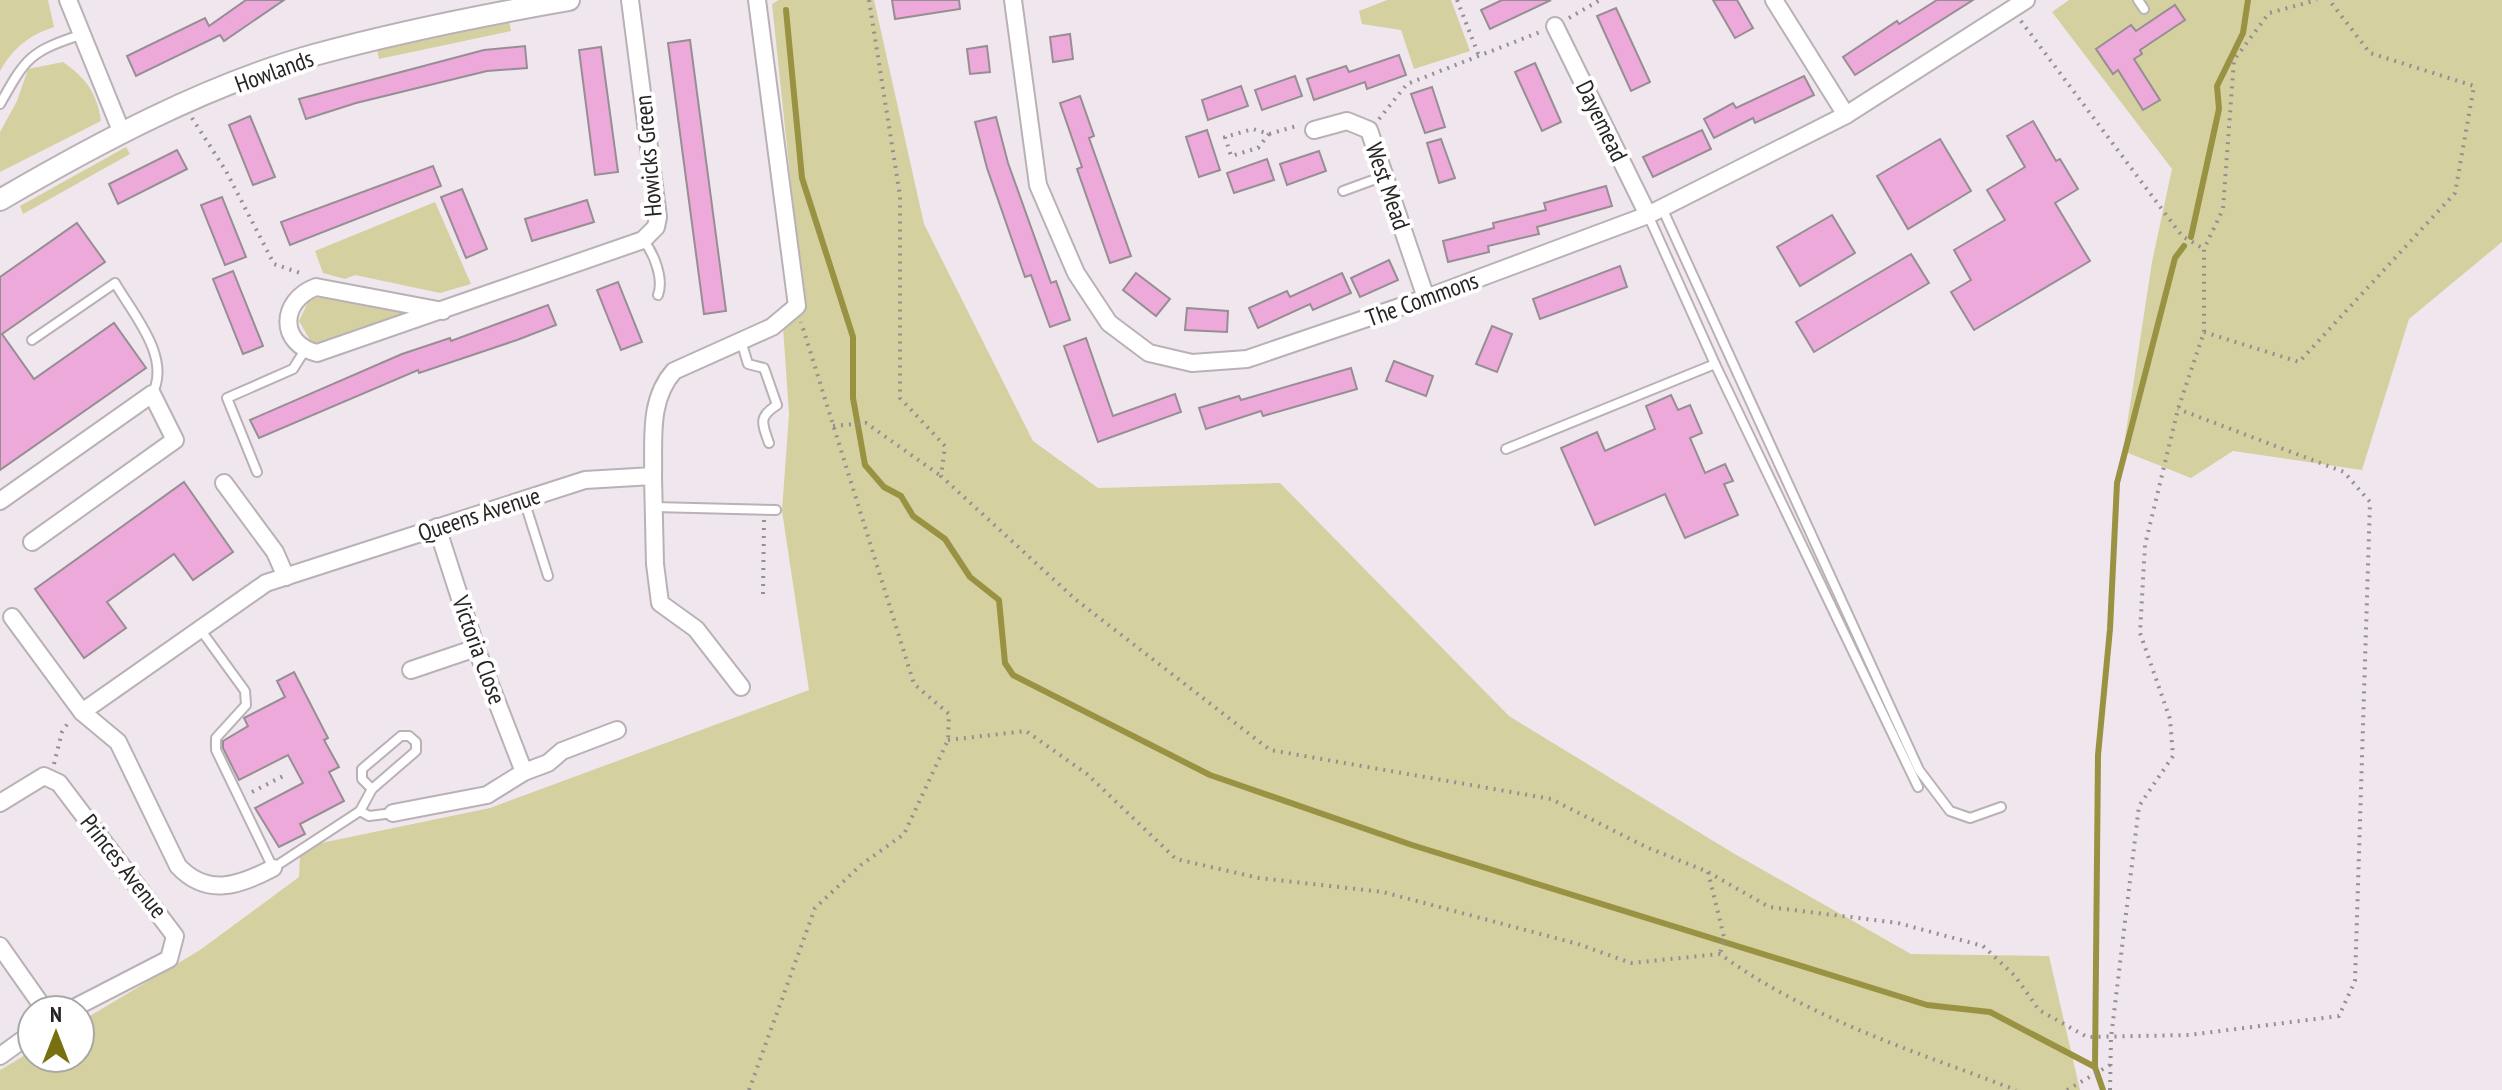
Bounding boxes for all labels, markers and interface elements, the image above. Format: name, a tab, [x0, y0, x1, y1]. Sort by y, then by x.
street label: Howlands	[230, 43, 318, 99]
street label: Dayemead	[1569, 75, 1635, 167]
street label: Howicks Green	[627, 94, 669, 218]
street label: West Mead	[1359, 138, 1417, 234]
street label: The Commons	[1362, 264, 1482, 334]
street label: Queens Avenue	[414, 480, 544, 548]
street label: Victoria Close	[445, 591, 513, 708]
street label: Princes Avenue	[74, 808, 174, 924]
north arrow	[16, 994, 96, 1074]
text: N	[50, 1000, 62, 1028]

